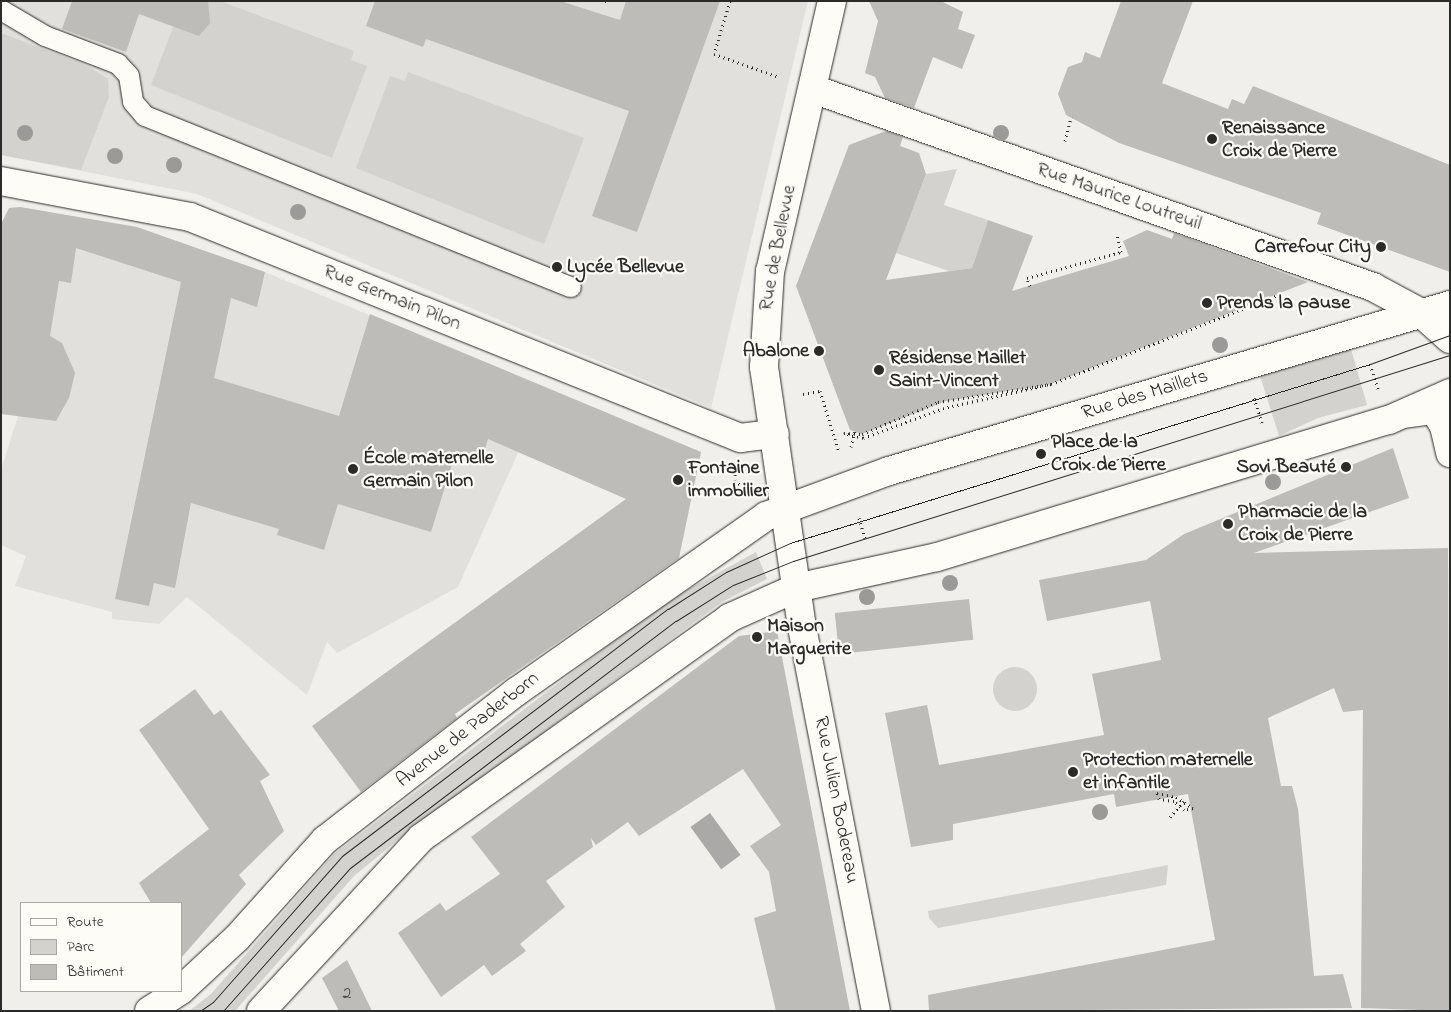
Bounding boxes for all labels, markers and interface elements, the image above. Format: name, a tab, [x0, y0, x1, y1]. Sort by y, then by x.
place label: Renaissance Croix de Pierre	[1222, 116, 1337, 163]
marker: Renaissance Croix de Pierre	[1206, 133, 1218, 145]
street label: Rue Maurice Loutreuil	[1033, 158, 1205, 236]
street label: Rue de Bellevue	[754, 183, 802, 313]
place label: Carrefour City	[1254, 235, 1371, 259]
marker: Carrefour City	[1375, 241, 1387, 253]
place label: Lycée Bellevue	[567, 255, 684, 279]
street label: Rue Germain Pilon	[320, 259, 464, 337]
marker: Lycée Bellevue	[551, 261, 563, 273]
place label: Prends la pause	[1217, 291, 1350, 315]
marker: Prends la pause	[1201, 297, 1213, 309]
place label: Abalone	[743, 339, 809, 363]
marker: Abalone	[813, 345, 825, 357]
place label: Résidense Maillet Saint-Vincent	[889, 346, 1026, 393]
marker: Résidense Maillet Saint-Vincent	[873, 364, 885, 376]
street label: Rue des Maillets	[1079, 364, 1211, 426]
place label: Place de la Croix de Pierre	[1051, 430, 1166, 477]
place label: École maternelle Germain Pilon	[363, 446, 494, 493]
marker: Place de la Croix de Pierre	[1035, 448, 1047, 460]
place label: Sovi Beauté	[1236, 455, 1336, 479]
place label: Fontaine immobilier	[688, 456, 769, 503]
marker: Sovi Beauté	[1340, 461, 1352, 473]
marker: École maternelle Germain Pilon	[347, 463, 359, 475]
marker: Fontaine immobilier	[672, 474, 684, 486]
place label: Pharmacie de la Croix de Pierre	[1238, 500, 1367, 547]
marker: Pharmacie de la Croix de Pierre	[1222, 518, 1234, 530]
place label: Maison Marguerite	[767, 614, 851, 661]
marker: Maison Marguerite	[751, 631, 763, 643]
street label: Avenue de Paderborn	[392, 667, 544, 793]
street label: Rue Julien Bodereau	[808, 714, 864, 886]
place label: Protection maternelle et infantile	[1083, 748, 1253, 795]
marker: Protection maternelle et infantile	[1067, 766, 1079, 778]
legend	[20, 902, 182, 992]
text: Route	[67, 911, 103, 933]
text: Parc	[67, 936, 94, 958]
text: Bâtiment	[67, 961, 124, 983]
house number: 2	[343, 983, 351, 1005]

